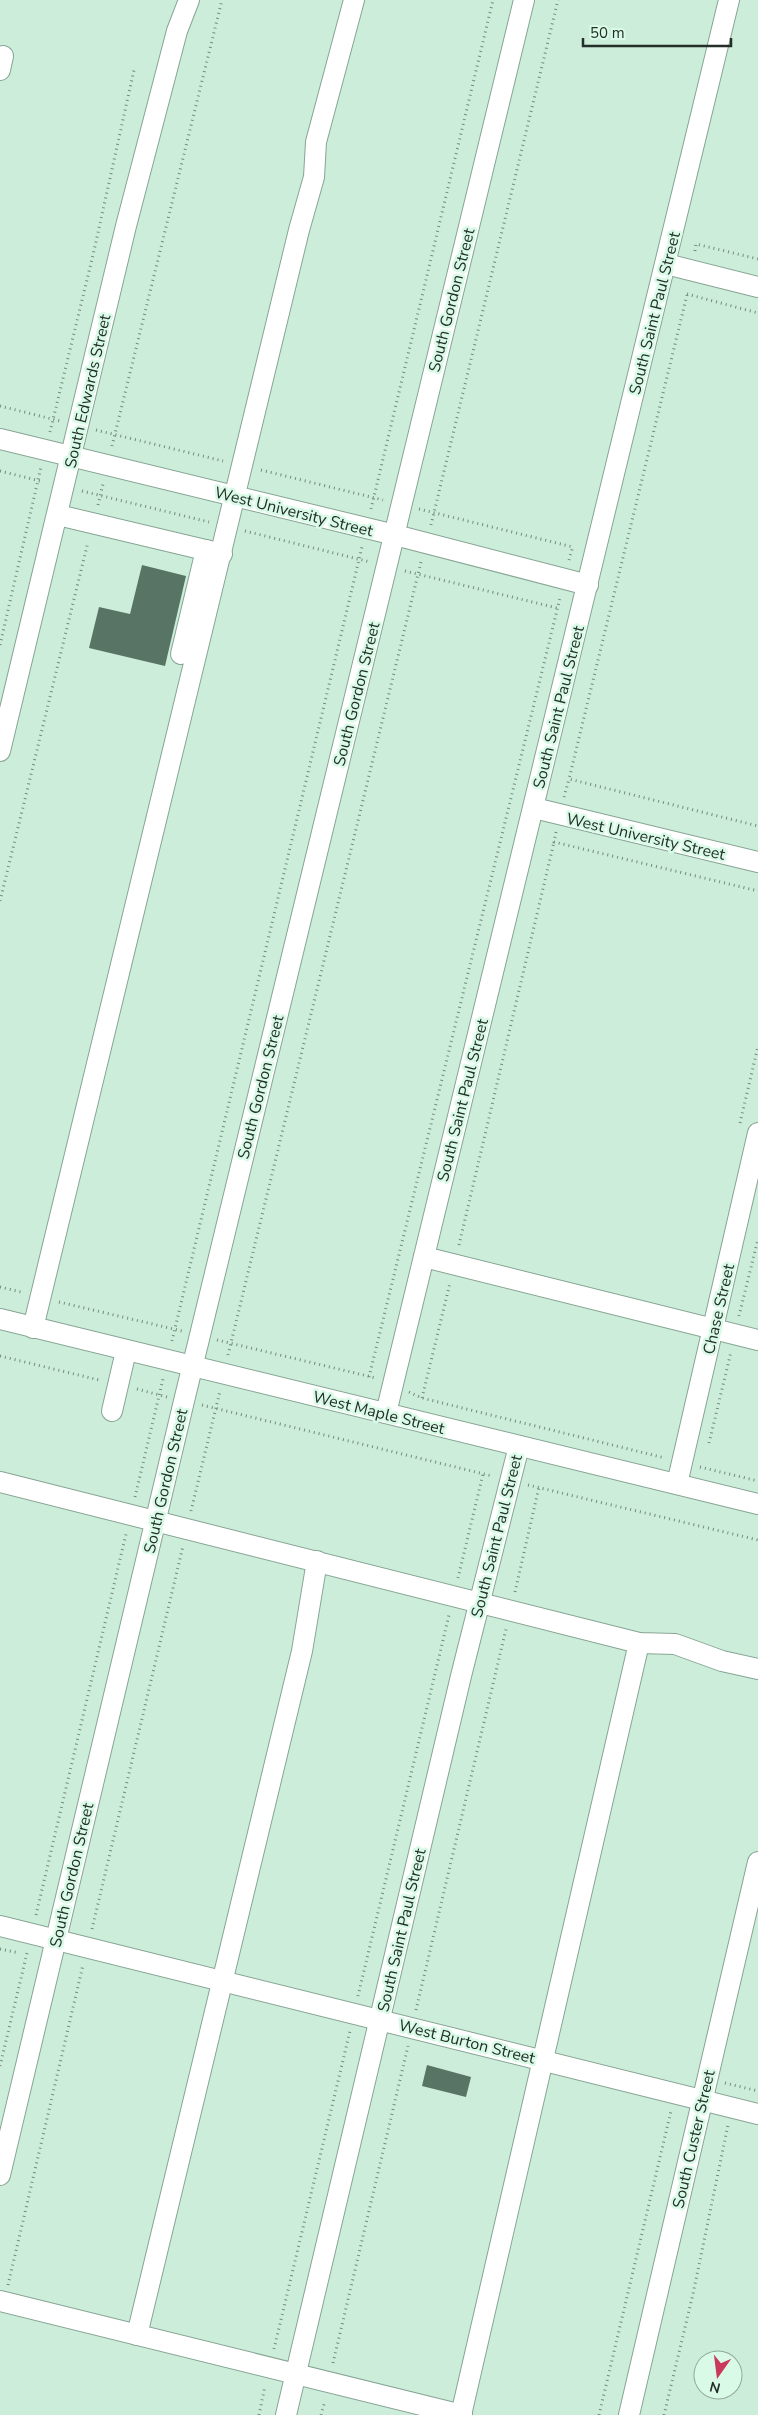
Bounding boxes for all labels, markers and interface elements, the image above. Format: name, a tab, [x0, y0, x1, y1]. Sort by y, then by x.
scale bar	[583, 15, 730, 47]
text: 50 m	[590, 23, 625, 43]
street label: South Gordon Street	[423, 226, 481, 375]
street label: South Saint Paul Street	[624, 229, 686, 397]
street label: South Edwards Street	[60, 312, 116, 470]
street label: West University Street	[212, 482, 376, 542]
street label: South Gordon Street	[328, 620, 386, 769]
street label: South Saint Paul Street	[528, 623, 590, 791]
street label: West University Street	[564, 808, 728, 866]
street label: South Gordon Street	[232, 1013, 290, 1162]
street label: South Saint Paul Street	[432, 1016, 494, 1184]
street label: Chase Street	[698, 1261, 740, 1357]
street label: West Maple Street	[311, 1386, 447, 1440]
street label: South Gordon Street	[139, 1406, 193, 1556]
street label: South Saint Paul Street	[466, 1452, 528, 1620]
street label: South Gordon Street	[45, 1800, 99, 1950]
street label: South Saint Paul Street	[372, 1846, 432, 2014]
street label: West Burton Street	[396, 2014, 538, 2070]
street label: South Custer Street	[667, 2068, 721, 2210]
north arrow	[693, 2350, 743, 2400]
text: N	[708, 2377, 722, 2398]

